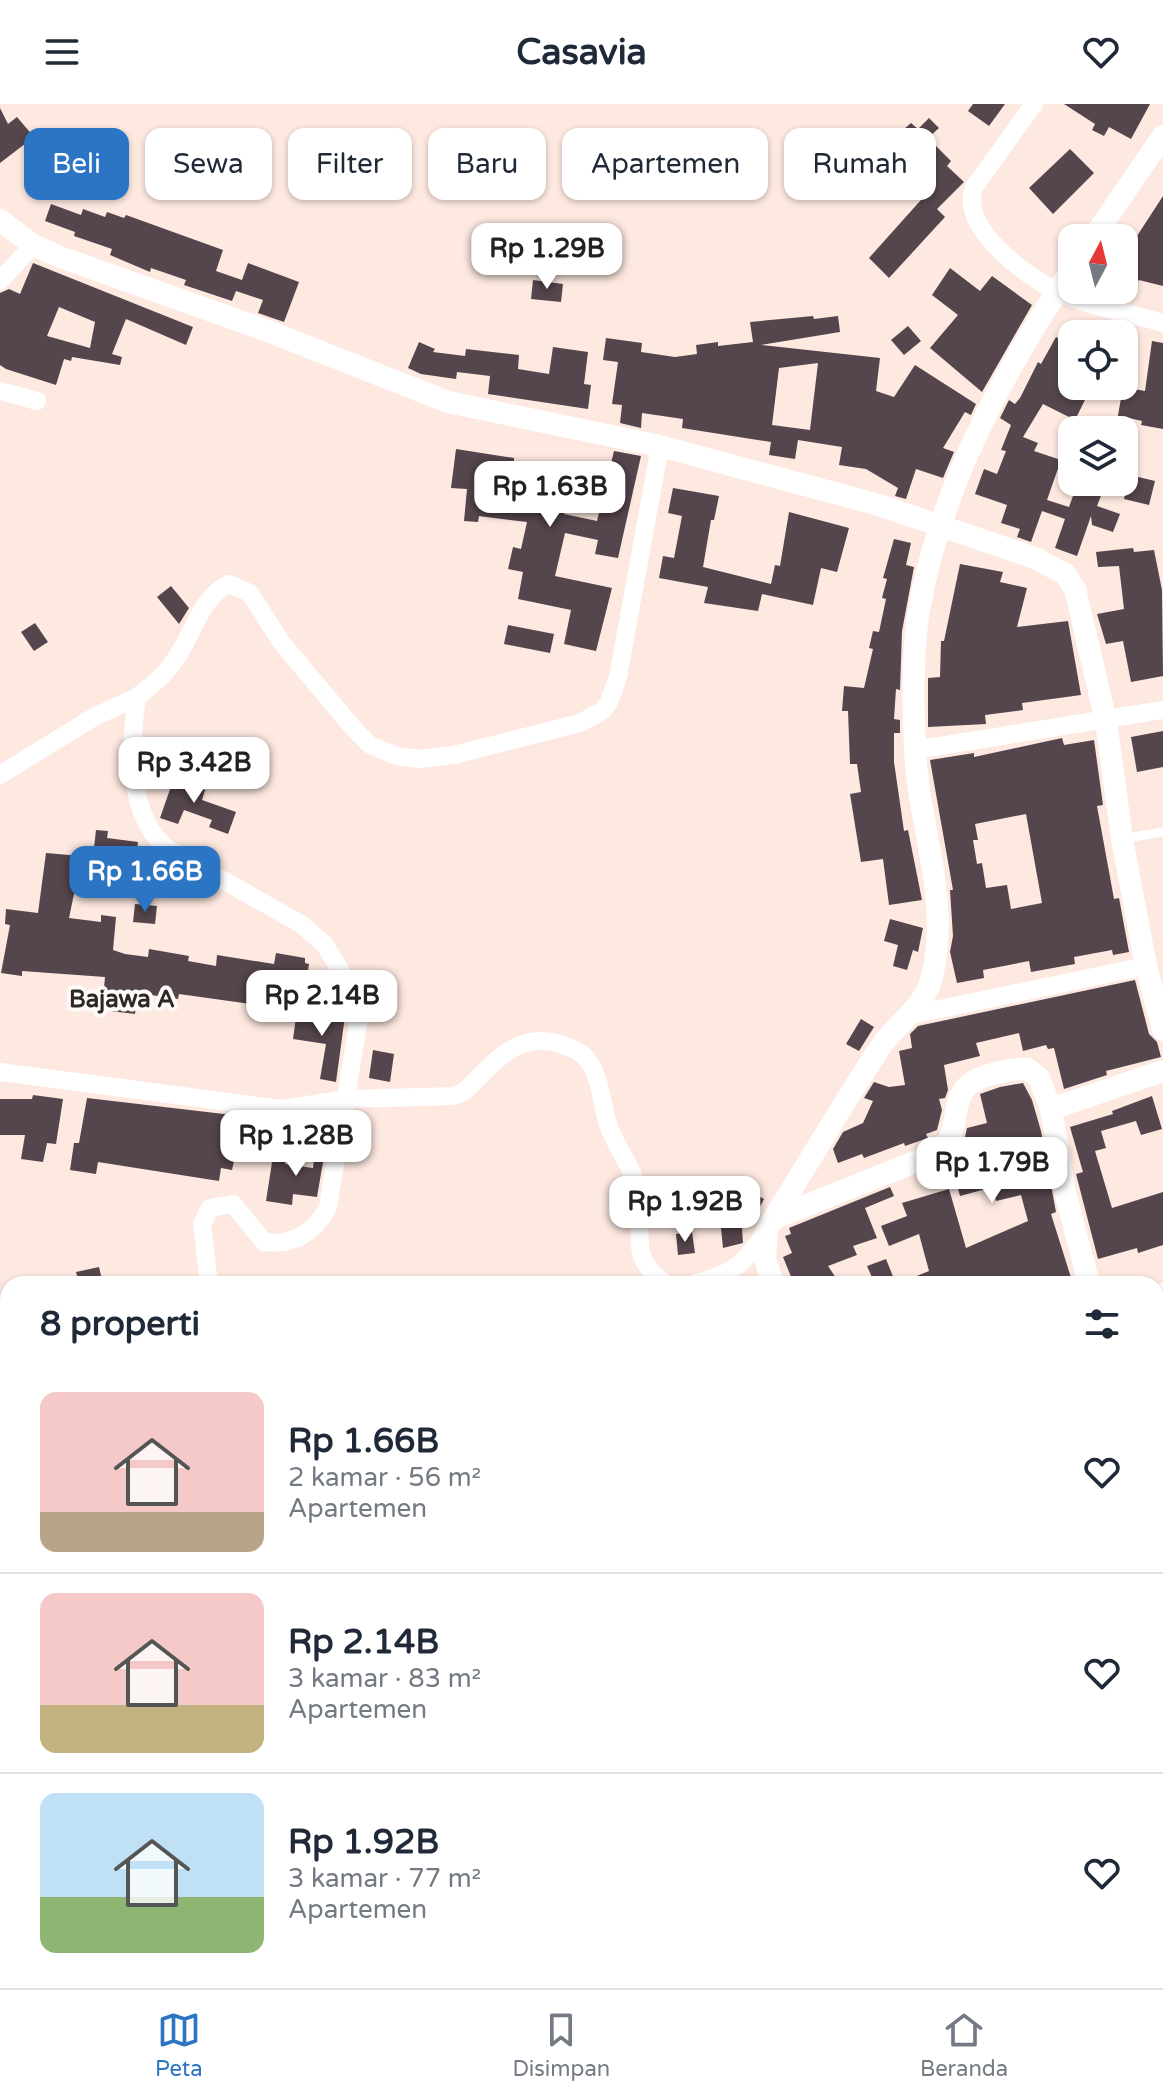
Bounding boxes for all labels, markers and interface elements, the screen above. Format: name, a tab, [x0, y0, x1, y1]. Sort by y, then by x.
icon: menu	[40, 30, 84, 74]
icon: heart	[1079, 30, 1123, 74]
text: Casavia	[516, 31, 647, 74]
chip: Beli	[24, 128, 129, 200]
chip: Sewa	[145, 128, 272, 200]
chip: Filter	[288, 128, 412, 200]
chip: Baru	[428, 128, 546, 200]
chip: Apartemen	[562, 128, 768, 200]
chip: Rumah	[784, 128, 936, 200]
pin: Rp 1.29B	[464, 223, 630, 291]
north arrow	[1058, 224, 1138, 304]
map controls	[1058, 224, 1138, 496]
text: Rp 1.29B	[489, 233, 605, 264]
button: locate	[1058, 320, 1138, 400]
button: layers	[1058, 416, 1138, 496]
pin: Rp 1.63B	[467, 461, 633, 529]
text: Rp 1.63B	[492, 471, 608, 502]
pin: Rp 3.42B	[111, 737, 277, 805]
text: Rp 3.42B	[137, 747, 251, 778]
pin: Rp 1.66B	[62, 846, 228, 914]
text: Rp 1.66B	[87, 856, 203, 887]
pin: Rp 2.14B	[239, 970, 405, 1038]
text: Rp 2.14B	[264, 980, 380, 1011]
district label: Bajawa A	[69, 985, 175, 1014]
pin: Rp 1.28B	[213, 1110, 379, 1178]
text: Rp 1.28B	[238, 1120, 354, 1151]
pin: Rp 1.79B	[909, 1137, 1075, 1205]
text: Rp 1.79B	[934, 1147, 1050, 1178]
pin: Rp 1.92B	[602, 1176, 768, 1244]
text: Rp 1.92B	[627, 1186, 743, 1217]
icon: filters	[1080, 1302, 1124, 1346]
text: 8 properti	[40, 1304, 200, 1345]
text: Rp 1.66B	[288, 1421, 439, 1462]
icon: home	[104, 1424, 200, 1520]
icon: heart	[1080, 1450, 1124, 1494]
text: 2 kamar · 56 m²	[288, 1462, 481, 1493]
text: Apartemen	[288, 1493, 427, 1524]
text: Rp 2.14B	[288, 1622, 439, 1663]
icon: home	[104, 1625, 200, 1721]
icon: heart	[1080, 1651, 1124, 1695]
text: 3 kamar · 83 m²	[288, 1663, 481, 1694]
text: Apartemen	[288, 1694, 427, 1725]
text: Rp 1.92B	[288, 1822, 439, 1863]
icon: home	[104, 1825, 200, 1921]
icon: heart	[1080, 1851, 1124, 1895]
text: 3 kamar · 77 m²	[288, 1863, 481, 1894]
text: Apartemen	[288, 1894, 427, 1925]
tab: Peta	[155, 2008, 203, 2082]
tab: Disimpan	[512, 2008, 610, 2082]
tab: Beranda	[920, 2008, 1008, 2082]

